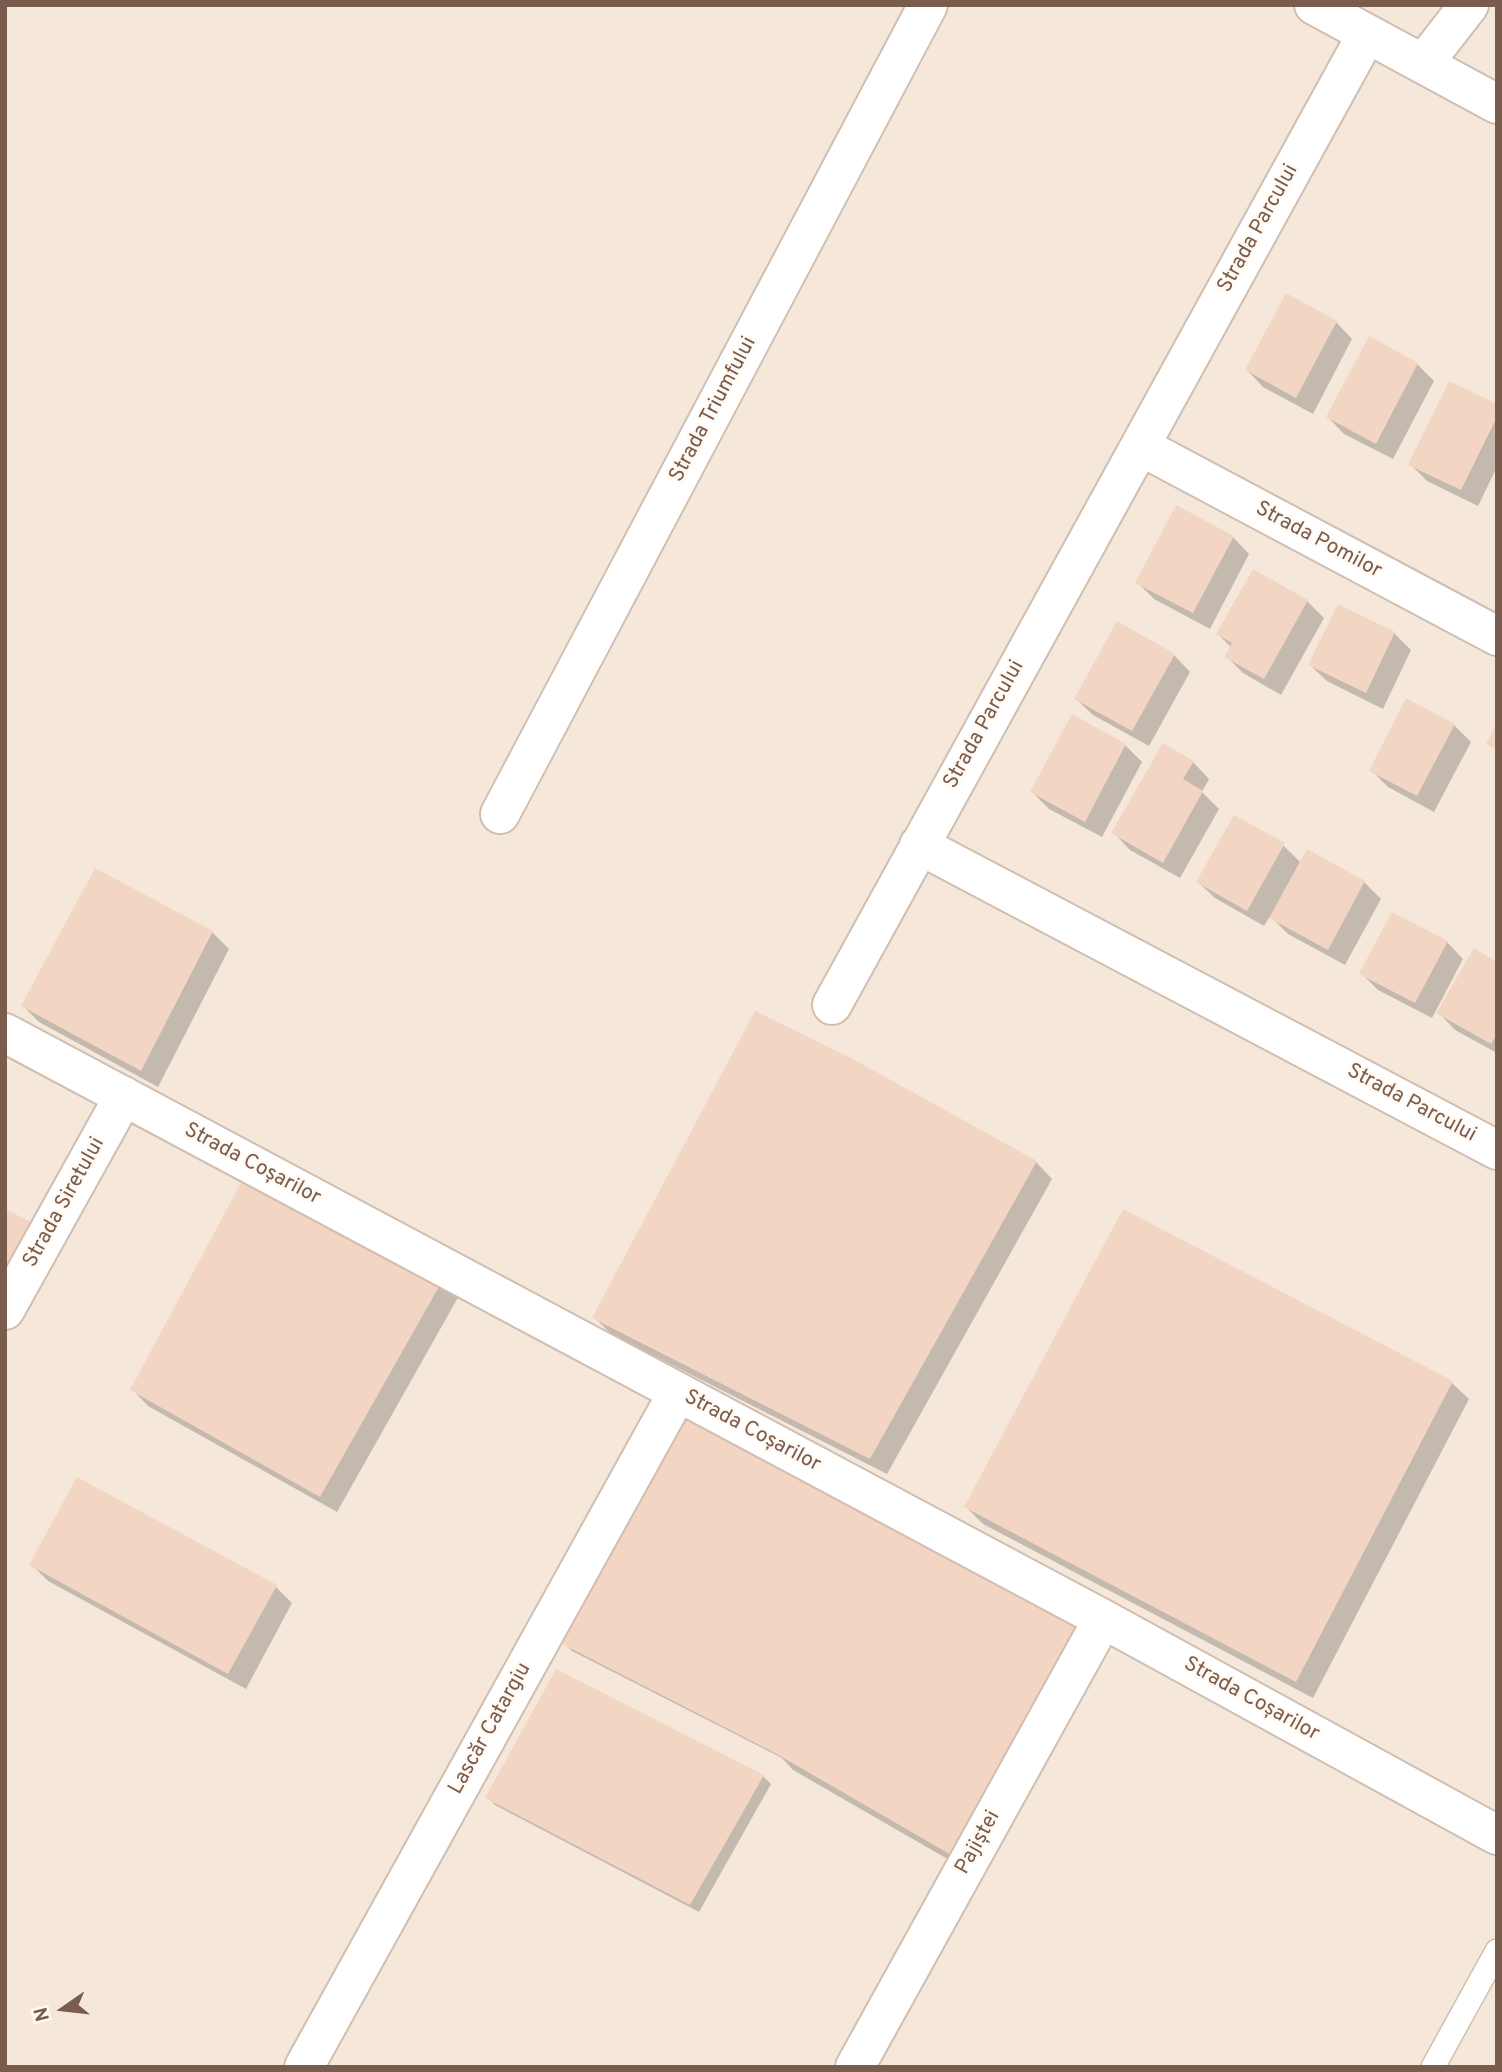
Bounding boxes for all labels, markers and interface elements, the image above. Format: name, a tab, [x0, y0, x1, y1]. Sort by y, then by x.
street label: Strada Parcului	[1213, 160, 1305, 298]
street label: Strada Triumfului	[665, 333, 763, 487]
street label: Strada Pomilor	[1250, 497, 1386, 585]
street label: Strada Parcului	[939, 656, 1031, 794]
street label: Strada Parcului	[1342, 1059, 1480, 1149]
street label: Strada Coșarilor	[179, 1118, 325, 1212]
street label: Strada Siretului	[19, 1134, 111, 1272]
street label: Strada Coșarilor	[679, 1385, 825, 1479]
street label: Strada Coșarilor	[1179, 1652, 1323, 1748]
street label: Lascăr Catargiu	[444, 1659, 538, 1799]
street label: Pajiștei	[951, 1807, 1007, 1879]
north arrow	[28, 1974, 98, 2044]
text: N	[29, 2005, 56, 2024]

